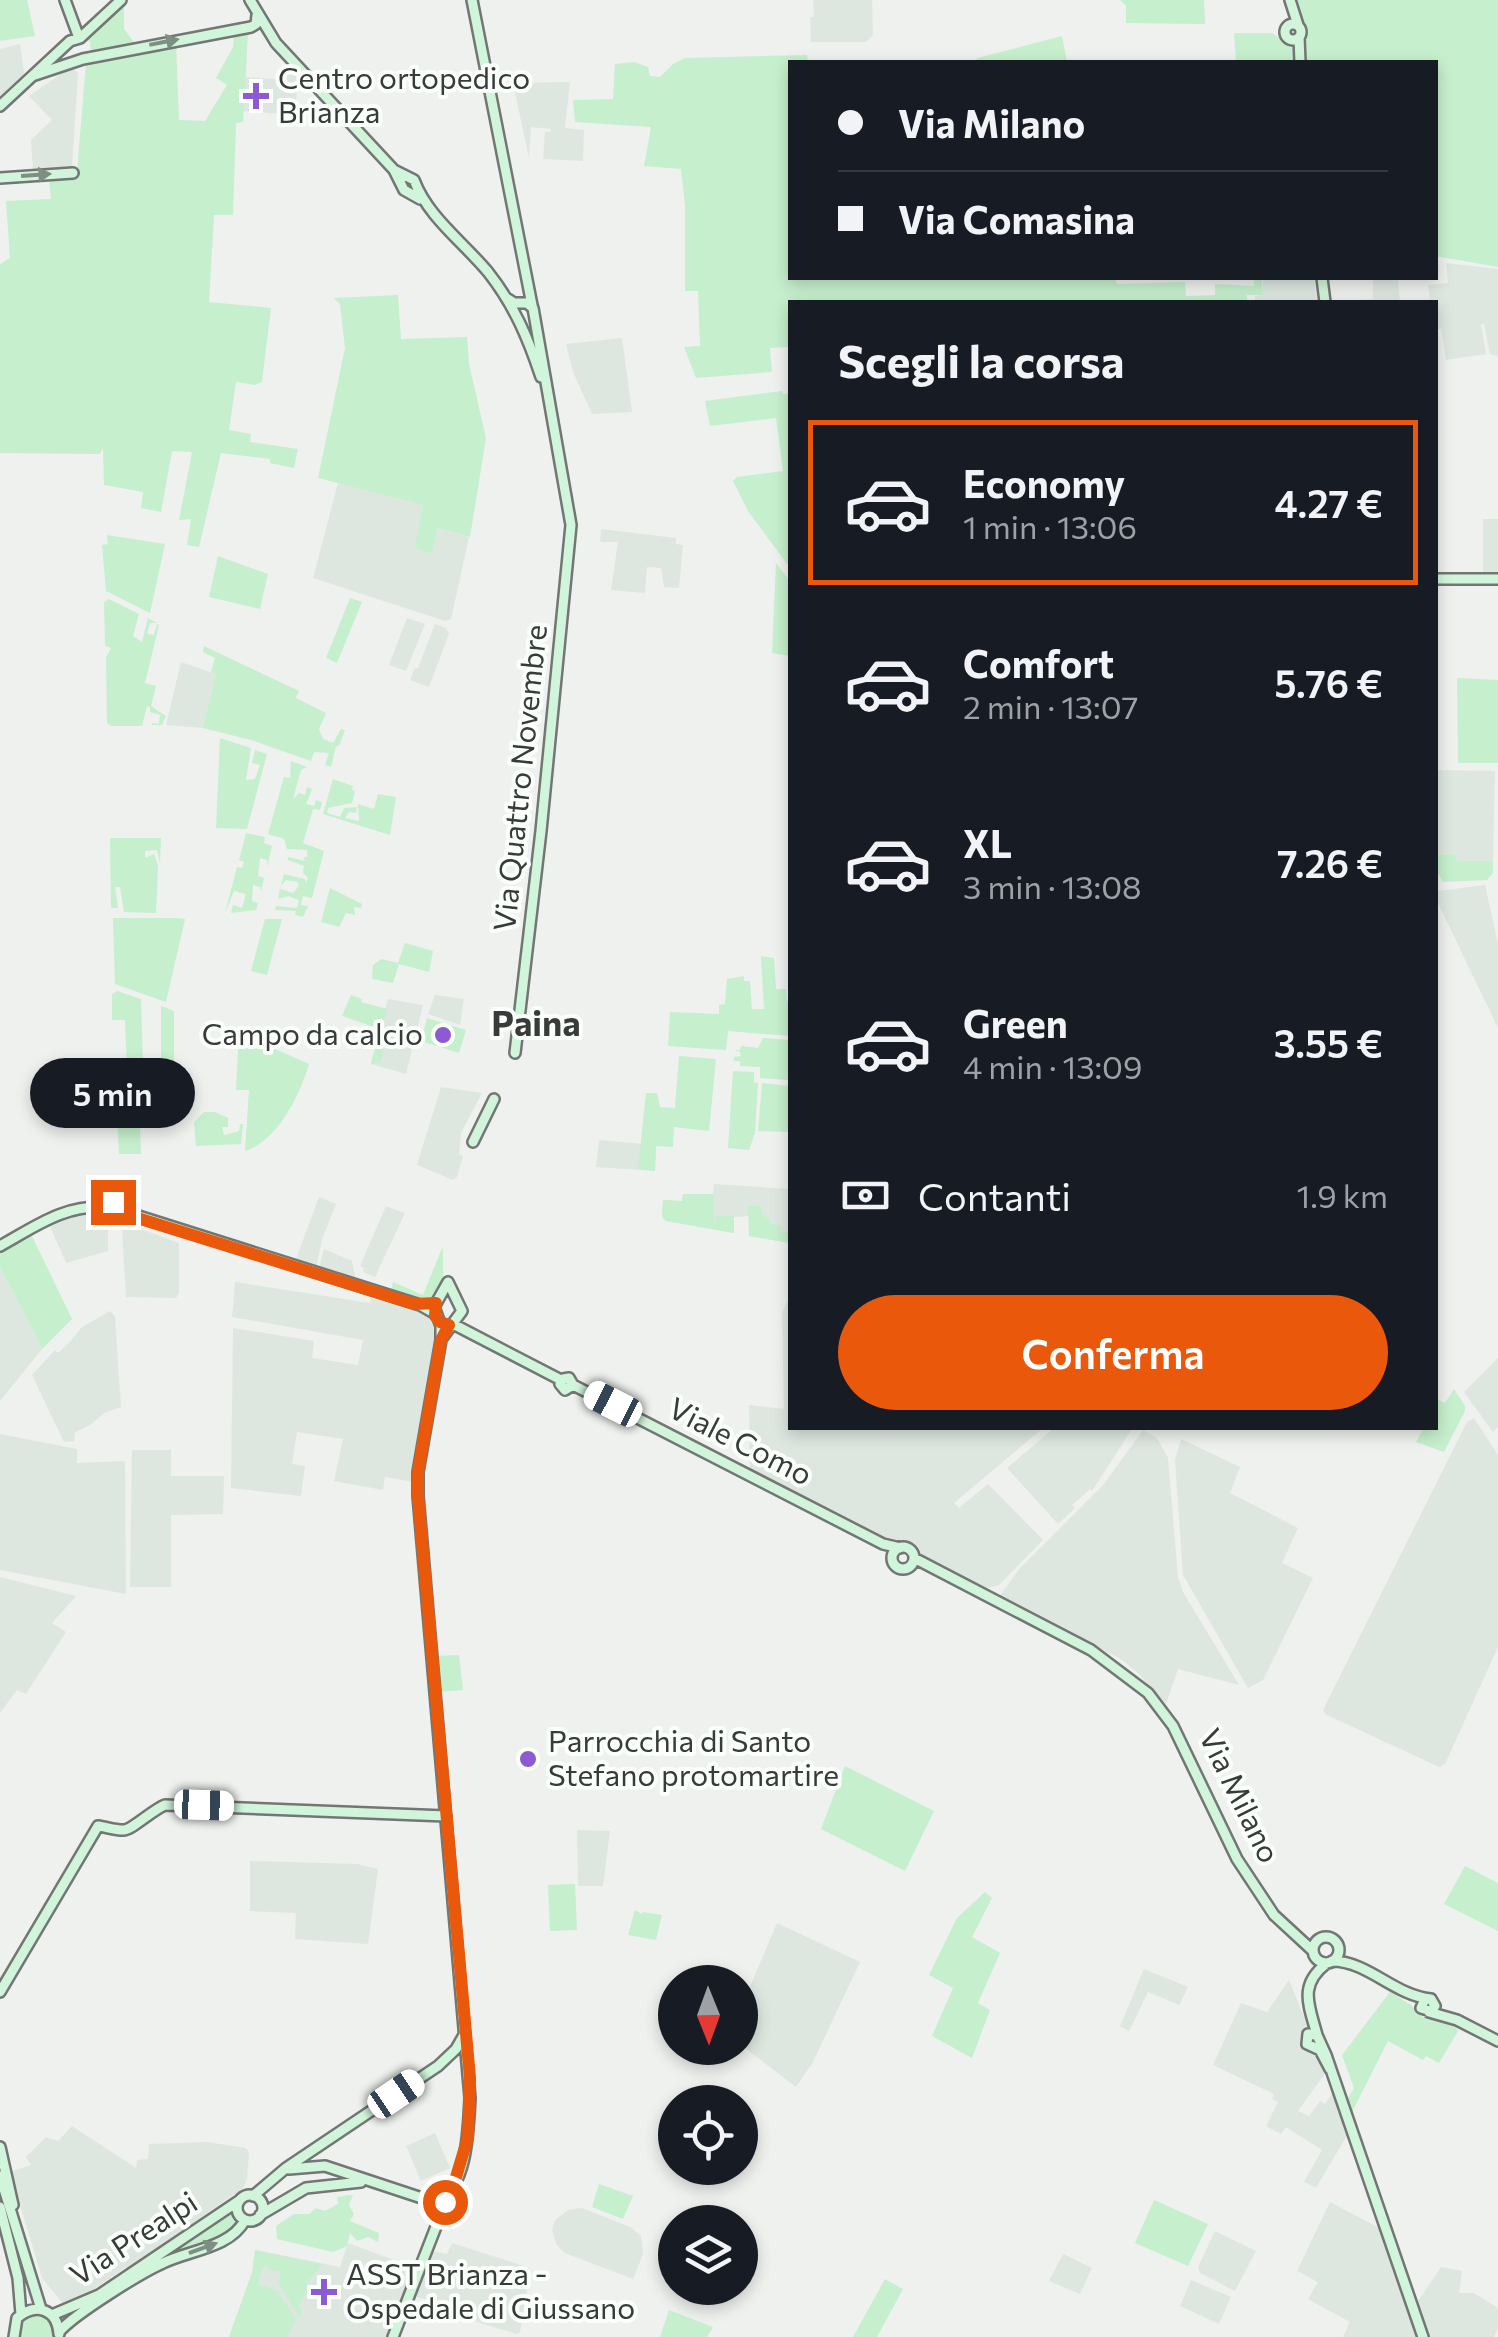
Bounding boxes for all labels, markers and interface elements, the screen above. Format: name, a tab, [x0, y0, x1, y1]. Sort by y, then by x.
one-way arrow	[149, 34, 180, 50]
place label: Centro ortopedico Brianza	[278, 58, 530, 129]
marker: Centro ortopedico Brianza	[243, 83, 269, 109]
text: Via Milano	[898, 99, 1085, 146]
one-way arrow	[21, 167, 53, 183]
text: Via Comasina	[898, 195, 1135, 242]
text: Scegli la corsa	[838, 332, 1125, 387]
icon: car	[843, 458, 933, 548]
text: Economy	[963, 459, 1125, 506]
text: 4.27 €	[1275, 479, 1383, 526]
text: 1 min · 13:06	[963, 506, 1137, 546]
street label: Via Quattro Novembre	[484, 622, 553, 933]
icon: car	[843, 638, 933, 728]
text: Comfort	[963, 639, 1114, 686]
text: 5.76 €	[1274, 659, 1383, 706]
text: 2 min · 13:07	[963, 686, 1138, 726]
icon: car	[843, 818, 933, 908]
text: XL	[963, 819, 1012, 866]
text: 7.26 €	[1277, 839, 1383, 886]
text: 3 min · 13:08	[963, 866, 1141, 906]
icon: car	[843, 998, 933, 1088]
text: Green	[963, 999, 1068, 1046]
district label: Paina	[491, 1000, 581, 1043]
place label: Campo da calcio	[202, 1014, 423, 1051]
text: 3.55 €	[1274, 1019, 1383, 1066]
marker: Campo da calcio	[432, 1024, 454, 1046]
text: 4 min · 13:09	[963, 1046, 1142, 1086]
callout: 5 min	[31, 1057, 196, 1127]
text: 5 min	[73, 1073, 152, 1113]
icon: cash	[838, 1168, 893, 1223]
text: Contanti	[918, 1172, 1071, 1219]
text: 1.9 km	[1297, 1175, 1388, 1215]
route end	[91, 1180, 136, 1225]
button: Conferma	[838, 1295, 1388, 1410]
car	[579, 1377, 647, 1431]
street label: Viale Como	[663, 1388, 819, 1492]
place label: Parrocchia di Santo Stefano protomartire	[548, 1721, 839, 1792]
street label: Via Milano	[1193, 1722, 1290, 1868]
marker: Parrocchia di Santo Stefano protomartire	[517, 1748, 539, 1770]
car	[173, 1789, 235, 1821]
north arrow	[658, 1965, 758, 2065]
map controls	[658, 1965, 758, 2305]
car	[363, 2065, 429, 2123]
button: locate	[658, 2085, 758, 2185]
route start	[423, 2180, 468, 2225]
street label: Via Prealpi	[62, 2182, 203, 2292]
button: layers	[658, 2205, 758, 2305]
one-way arrow	[188, 2240, 218, 2255]
place label: ASST Brianza - Ospedale di Giussano	[346, 2254, 635, 2325]
marker: ASST Brianza - Ospedale di Giussano	[311, 2279, 337, 2305]

